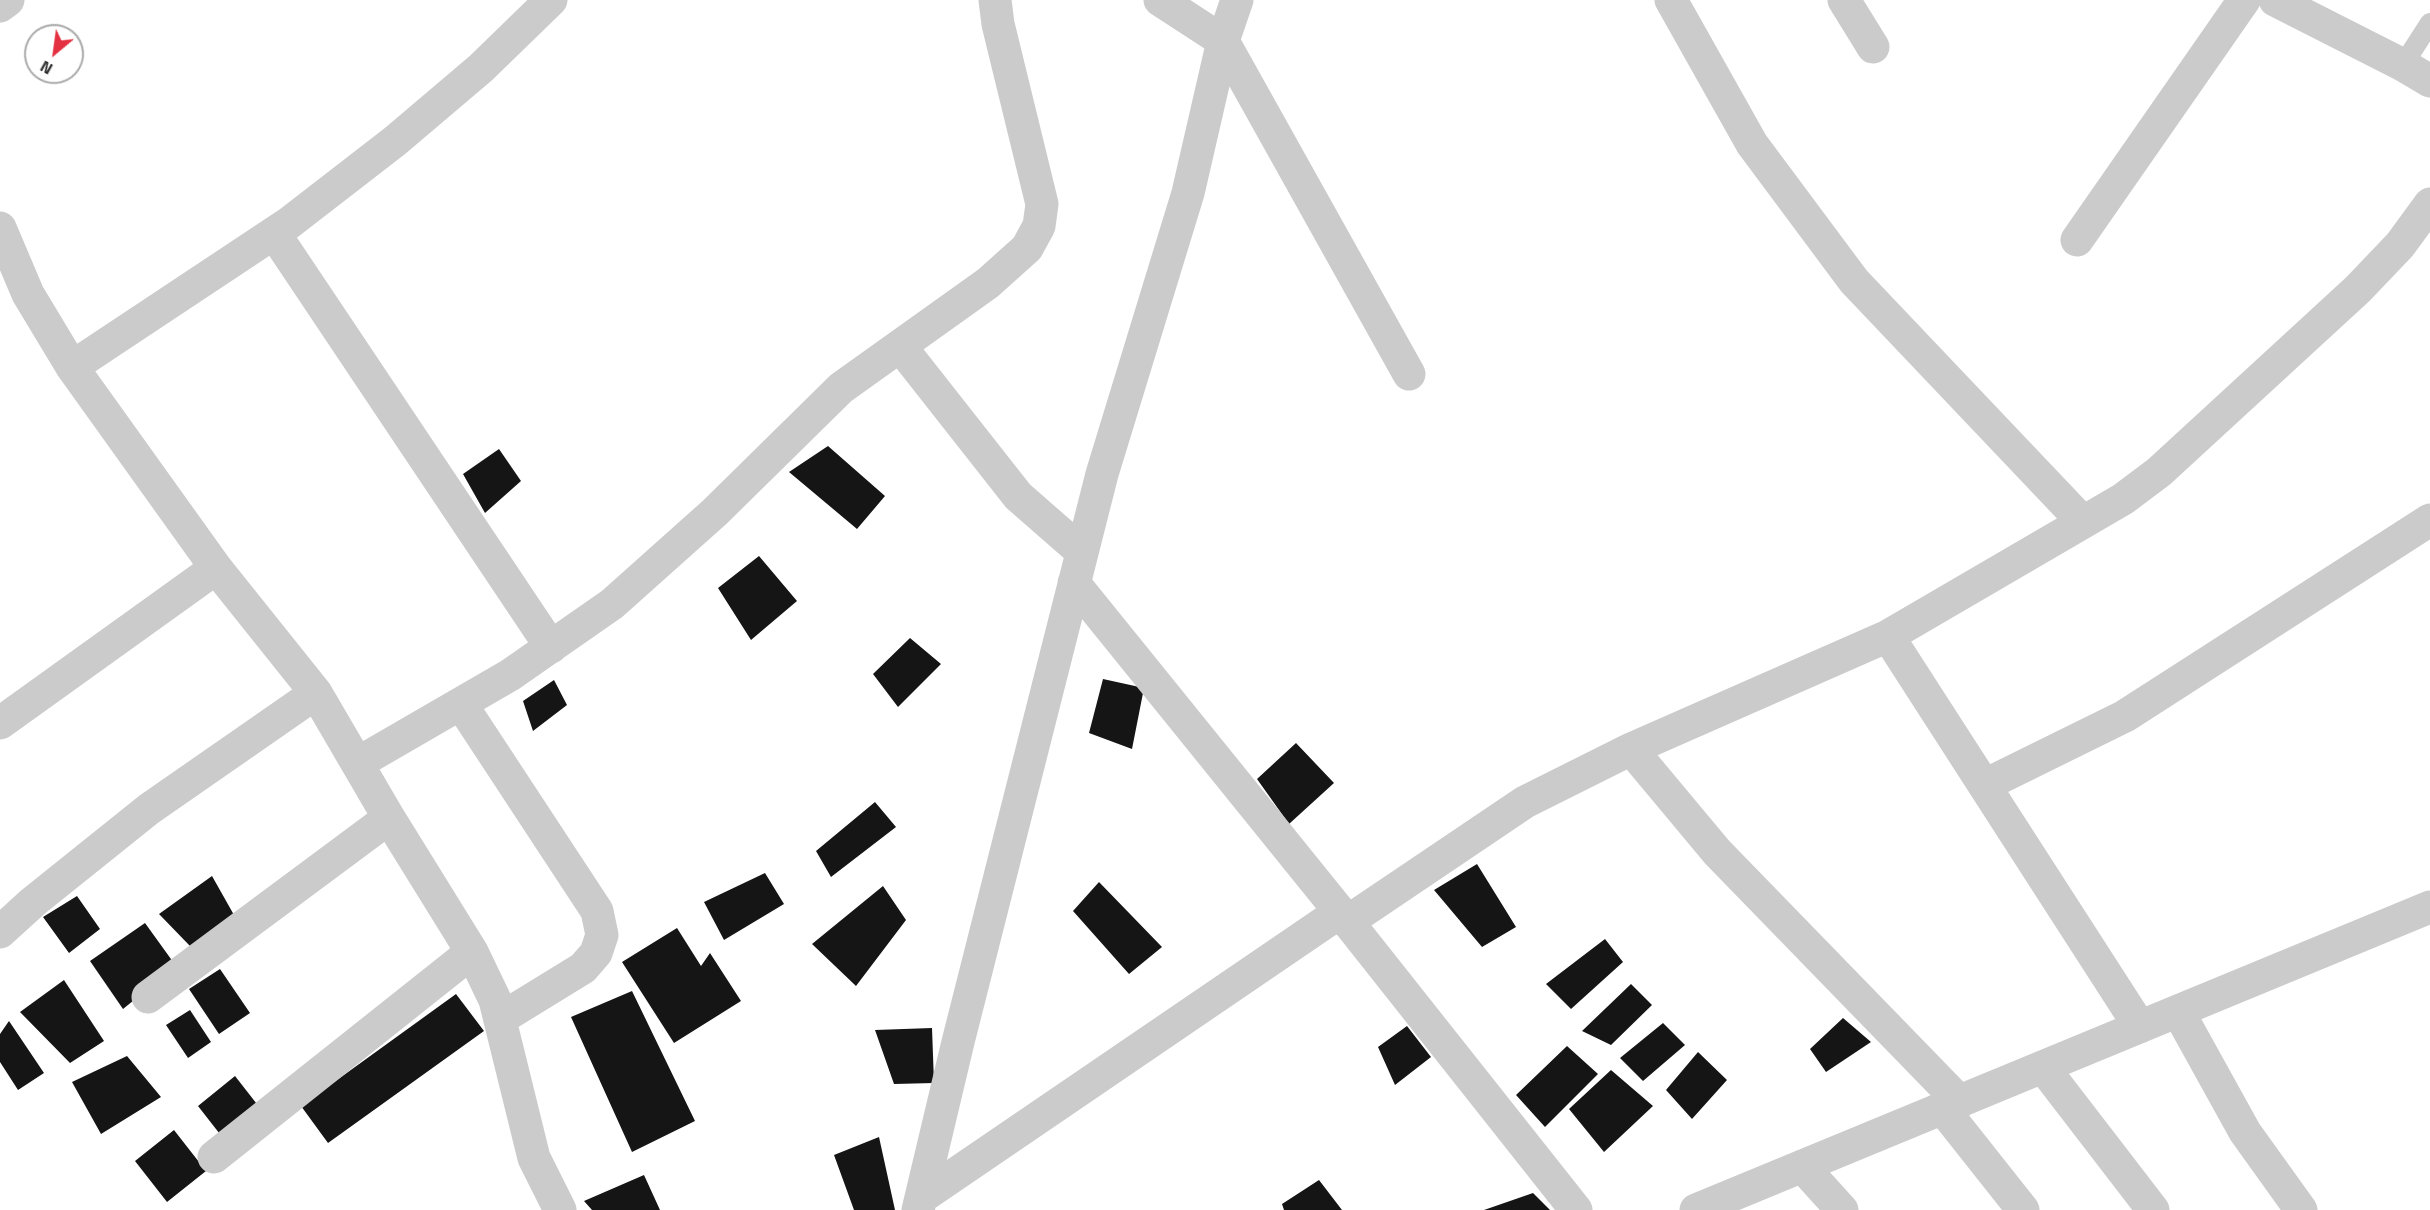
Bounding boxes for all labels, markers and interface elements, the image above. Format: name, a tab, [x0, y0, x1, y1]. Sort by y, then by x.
north arrow	[24, 24, 84, 84]
text: N	[36, 55, 57, 81]

